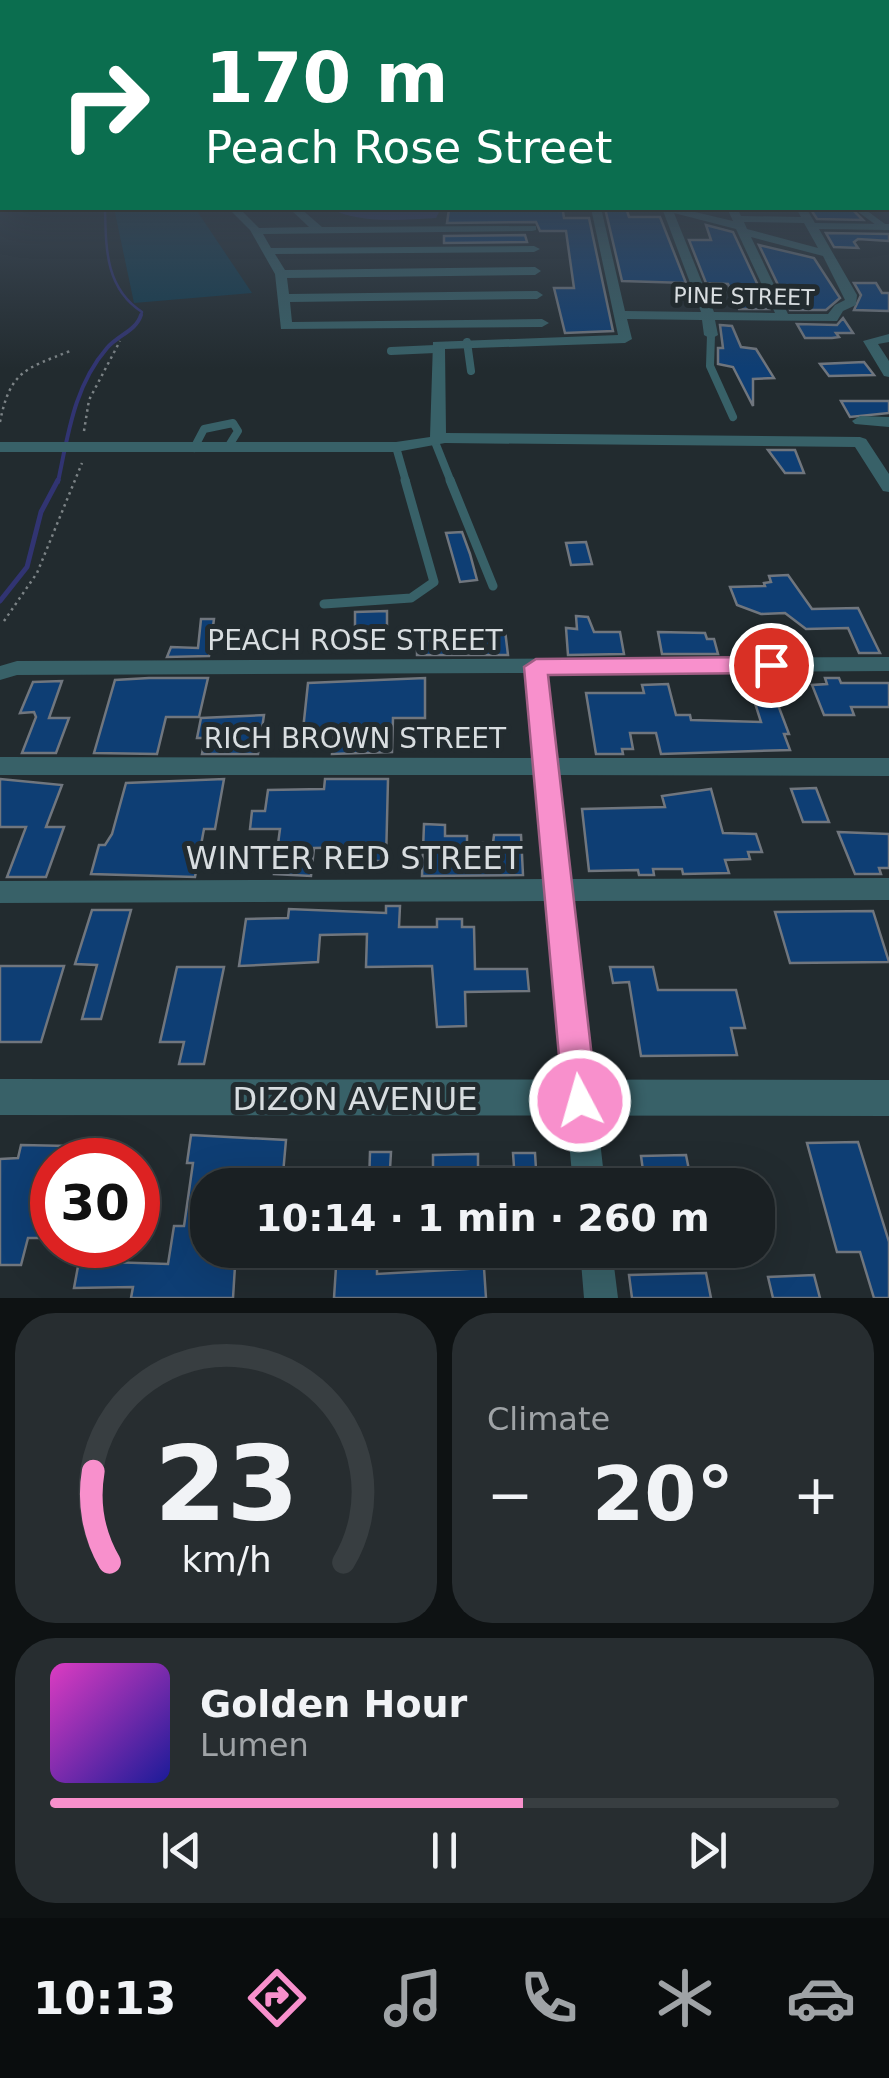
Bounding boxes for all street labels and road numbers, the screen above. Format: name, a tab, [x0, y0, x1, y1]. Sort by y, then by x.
street label: PINE STREET	[673, 283, 815, 310]
street label: PEACH ROSE STREET	[207, 624, 504, 657]
street label: RICH BROWN STREET	[204, 722, 507, 755]
street label: WINTER RED STREET	[186, 839, 523, 877]
street label: DIZON AVENUE	[233, 1080, 477, 1118]

